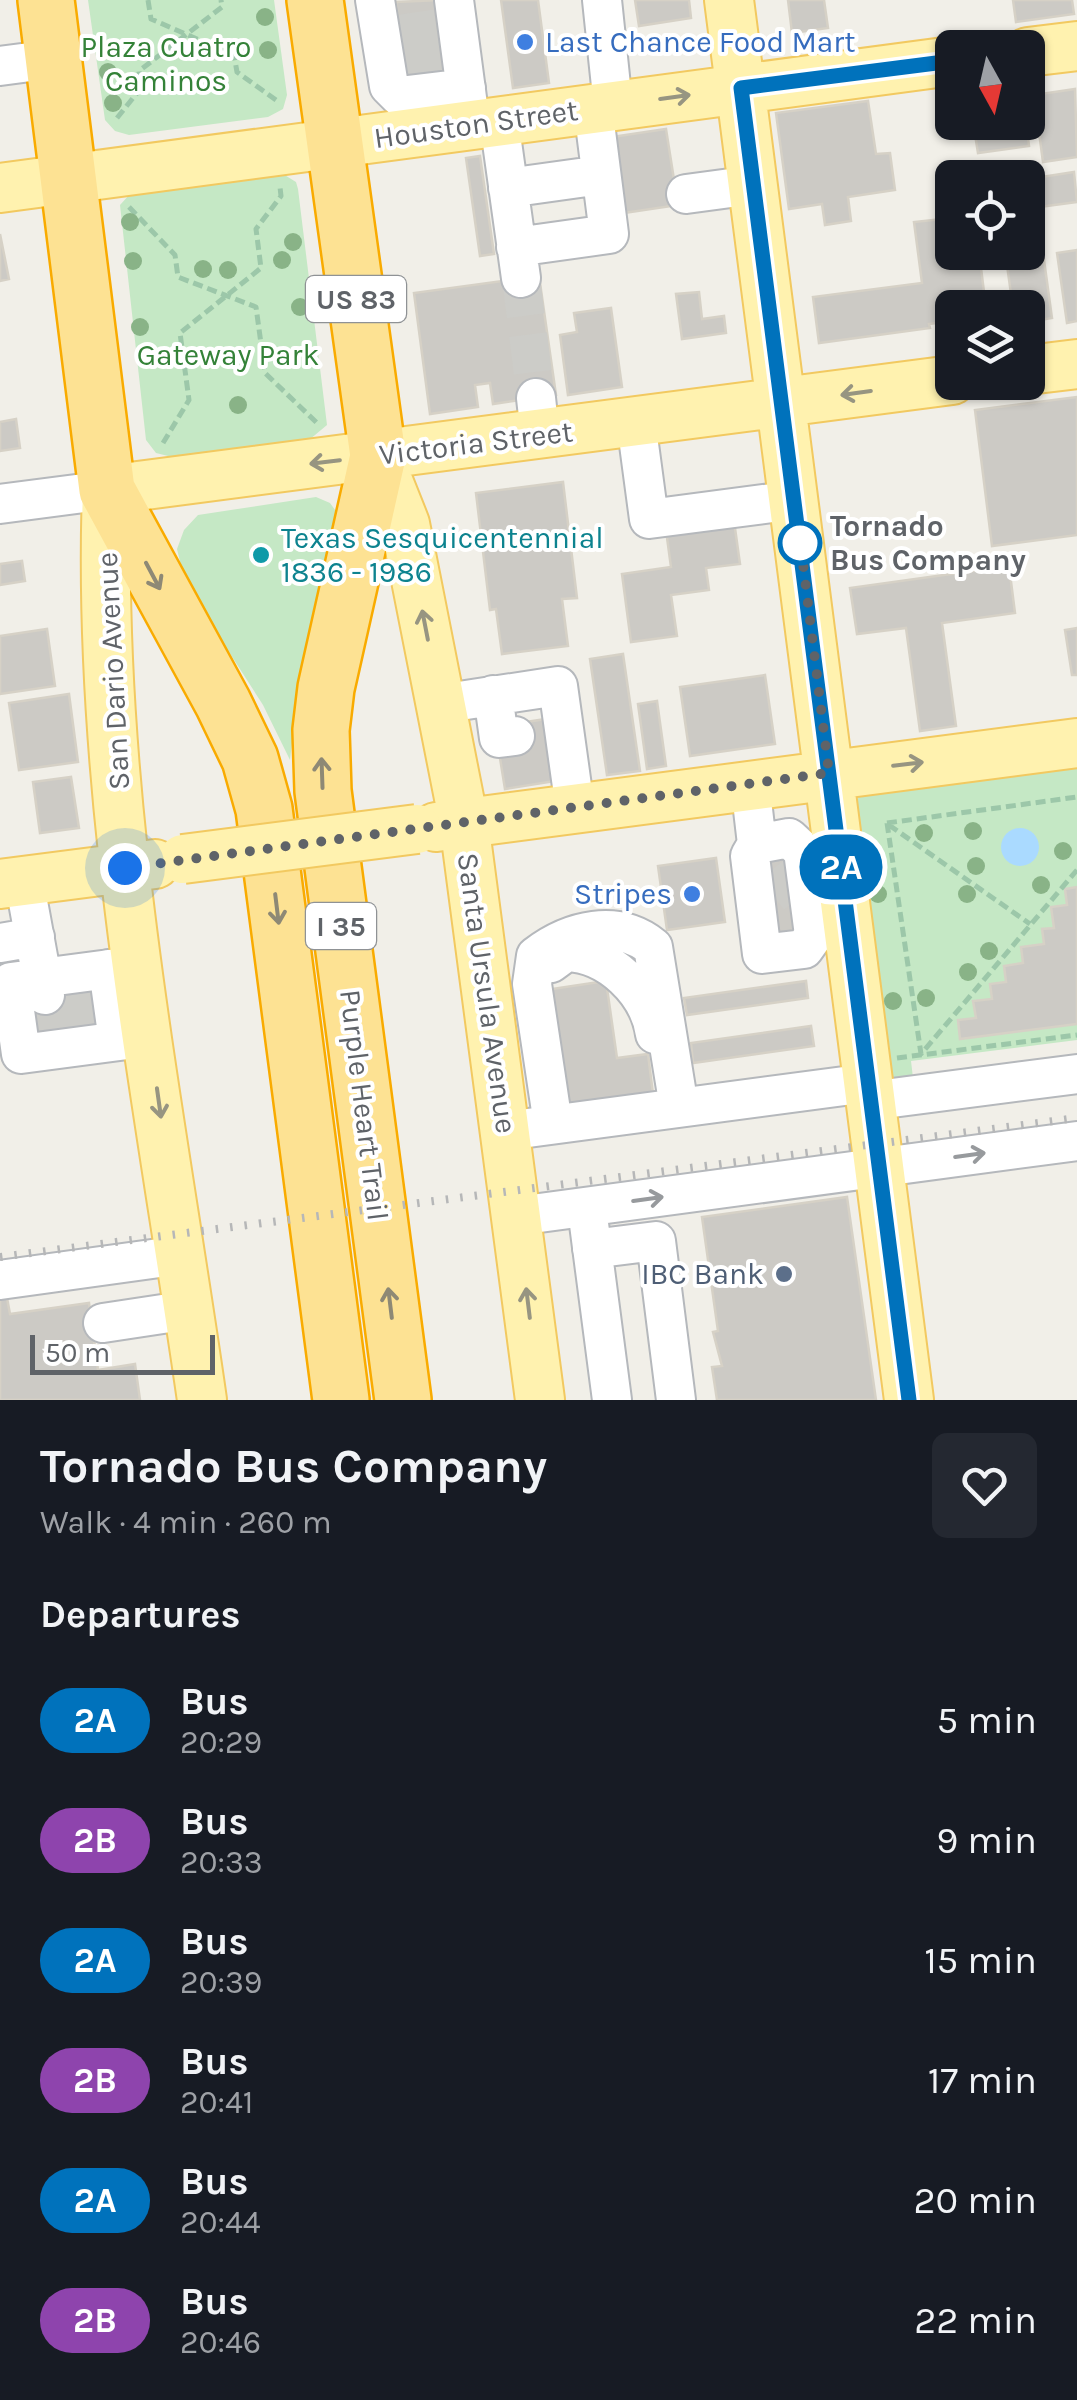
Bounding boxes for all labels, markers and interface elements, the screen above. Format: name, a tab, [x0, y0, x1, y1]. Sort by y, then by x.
place label: Last Chance Food Mart	[545, 24, 855, 60]
park label: Plaza Cuatro Caminos	[81, 29, 252, 99]
north arrow	[935, 30, 1045, 140]
map controls	[935, 30, 1045, 400]
marker: Last Chance Food Mart	[514, 31, 536, 53]
one-way arrow	[658, 87, 690, 105]
street label: Houston Street	[372, 92, 580, 156]
button: locate	[935, 160, 1045, 270]
road number: US 83	[306, 276, 406, 322]
button: layers	[935, 290, 1045, 400]
park label: Gateway Park	[137, 337, 319, 373]
one-way arrow	[840, 385, 873, 403]
street label: Victoria Street	[377, 413, 575, 473]
one-way arrow	[310, 453, 342, 472]
place label: Tornado Bus Company	[830, 508, 1026, 578]
place label: Texas Sesquicentennial 1836 - 1986	[281, 520, 604, 590]
marker: Tornado Bus Company	[779, 522, 821, 564]
marker: Texas Sesquicentennial 1836 - 1986	[250, 544, 272, 566]
street label: San Dario Avenue	[89, 551, 137, 791]
one-way arrow	[144, 561, 163, 591]
one-way arrow	[414, 609, 433, 641]
one-way arrow	[891, 754, 923, 773]
one-way arrow	[313, 757, 332, 789]
line badge: 2A	[796, 834, 886, 900]
your location	[100, 843, 150, 893]
text: 2A	[819, 847, 863, 888]
street label: Santa Ursula Avenue	[449, 850, 525, 1136]
place label: Stripes	[574, 876, 672, 912]
marker: Stripes	[681, 883, 703, 905]
one-way arrow	[269, 892, 287, 925]
road number: I 35	[306, 903, 376, 949]
street label: Purple Heart Trail	[332, 987, 396, 1223]
one-way arrow	[151, 1086, 169, 1119]
one-way arrow	[953, 1146, 986, 1164]
one-way arrow	[631, 1189, 664, 1207]
place label: IBC Bank	[641, 1256, 764, 1292]
marker: IBC Bank	[773, 1263, 795, 1285]
one-way arrow	[380, 1288, 399, 1320]
one-way arrow	[518, 1288, 536, 1320]
scale bar	[30, 1330, 215, 1374]
text: 50 m	[45, 1336, 110, 1369]
button: heart	[932, 1433, 1037, 1538]
text: Tornado Bus Company	[40, 1438, 547, 1494]
text: Walk · 4 min · 260 m	[40, 1504, 332, 1541]
text: Departures	[40, 1592, 240, 1637]
text: Bus	[180, 1679, 249, 1724]
text: 5 min	[937, 1698, 1037, 1743]
text: 2A	[73, 1700, 117, 1741]
text: 20:29	[180, 1724, 262, 1761]
text: Bus	[180, 1799, 249, 1844]
text: 9 min	[936, 1818, 1037, 1863]
text: 2B	[73, 1820, 117, 1861]
text: 20:33	[180, 1844, 263, 1881]
text: Bus	[180, 1919, 249, 1964]
text: 15 min	[924, 1938, 1037, 1983]
text: 2A	[73, 1940, 117, 1981]
text: 20:39	[180, 1964, 262, 2001]
text: Bus	[180, 2039, 249, 2084]
text: 17 min	[928, 2058, 1037, 2103]
text: 2B	[73, 2060, 117, 2101]
text: 20:41	[180, 2084, 253, 2121]
text: Bus	[180, 2159, 249, 2204]
text: 20 min	[914, 2178, 1037, 2223]
text: 2A	[73, 2180, 117, 2221]
text: 20:44	[180, 2204, 261, 2241]
text: Bus	[180, 2279, 249, 2324]
text: 22 min	[914, 2298, 1037, 2343]
text: 2B	[73, 2300, 117, 2341]
text: 20:46	[180, 2324, 261, 2361]

